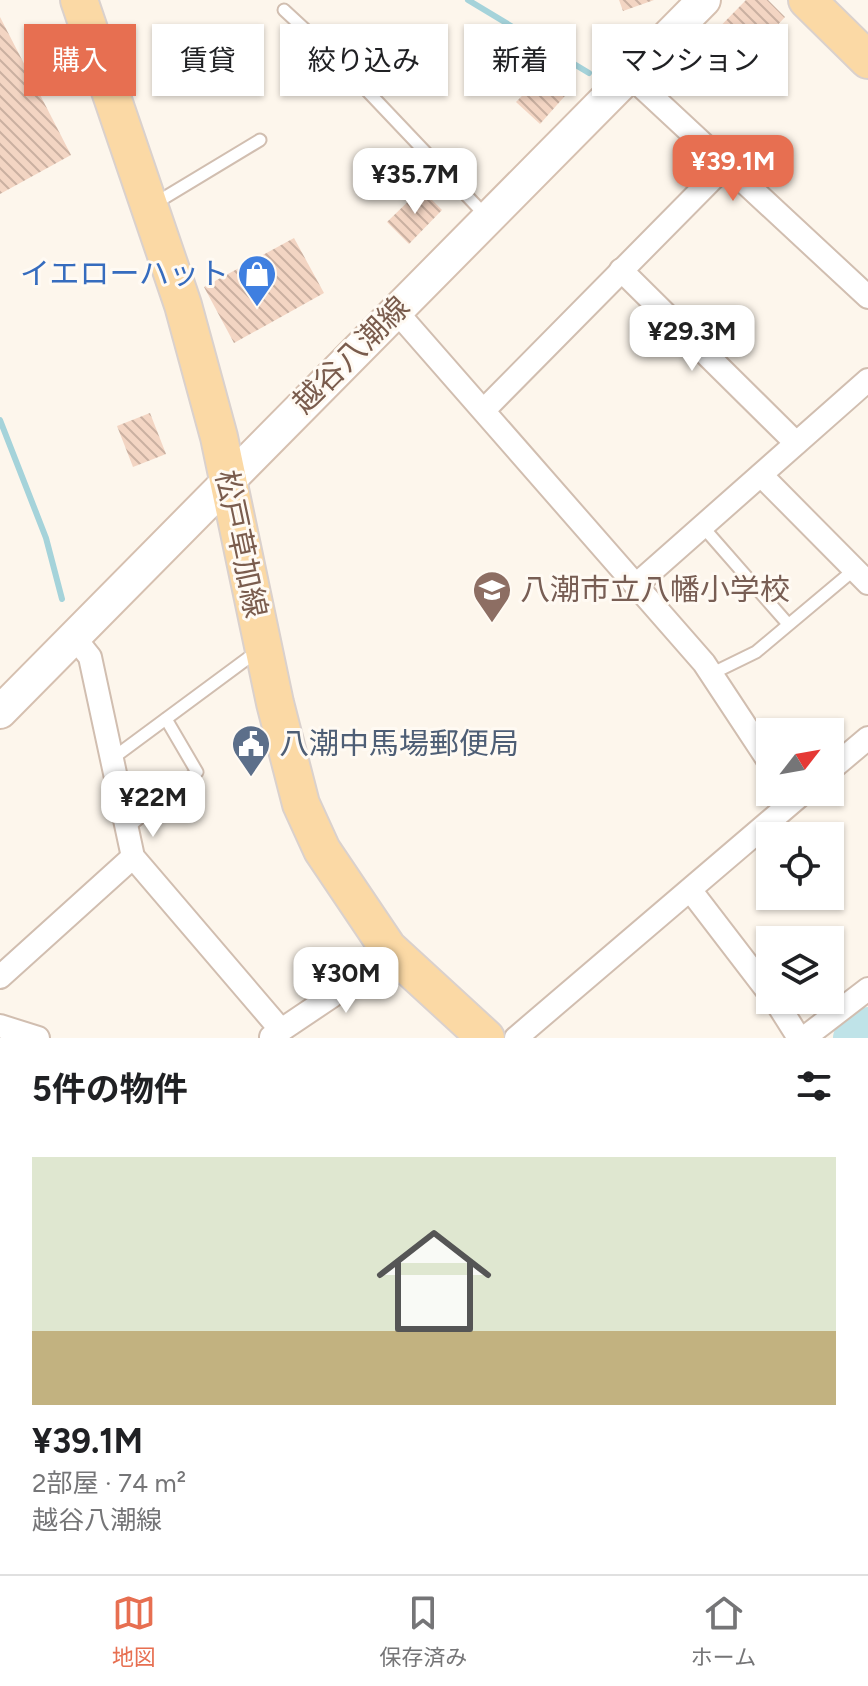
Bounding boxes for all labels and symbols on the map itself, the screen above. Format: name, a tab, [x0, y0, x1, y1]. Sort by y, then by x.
pin: ¥39.1M	[668, 135, 798, 203]
pin: ¥35.7M	[350, 148, 480, 216]
shop icon: イエローハット	[236, 253, 278, 308]
place label: イエローハット	[20, 255, 229, 292]
street label: 越谷八潮線	[285, 289, 417, 421]
pin: ¥29.3M	[627, 305, 757, 373]
street label: 松戸草加線	[208, 467, 275, 621]
school or university icon: 八潮市立八幡小学校	[471, 569, 513, 624]
place label: 八潮市立八幡小学校	[520, 571, 790, 608]
north arrow	[756, 718, 844, 806]
public building icon: 八潮中馬場郵便局	[230, 723, 272, 778]
place label: 八潮中馬場郵便局	[279, 725, 519, 762]
pin: ¥22M	[106, 771, 200, 839]
pin: ¥30M	[299, 947, 393, 1015]

